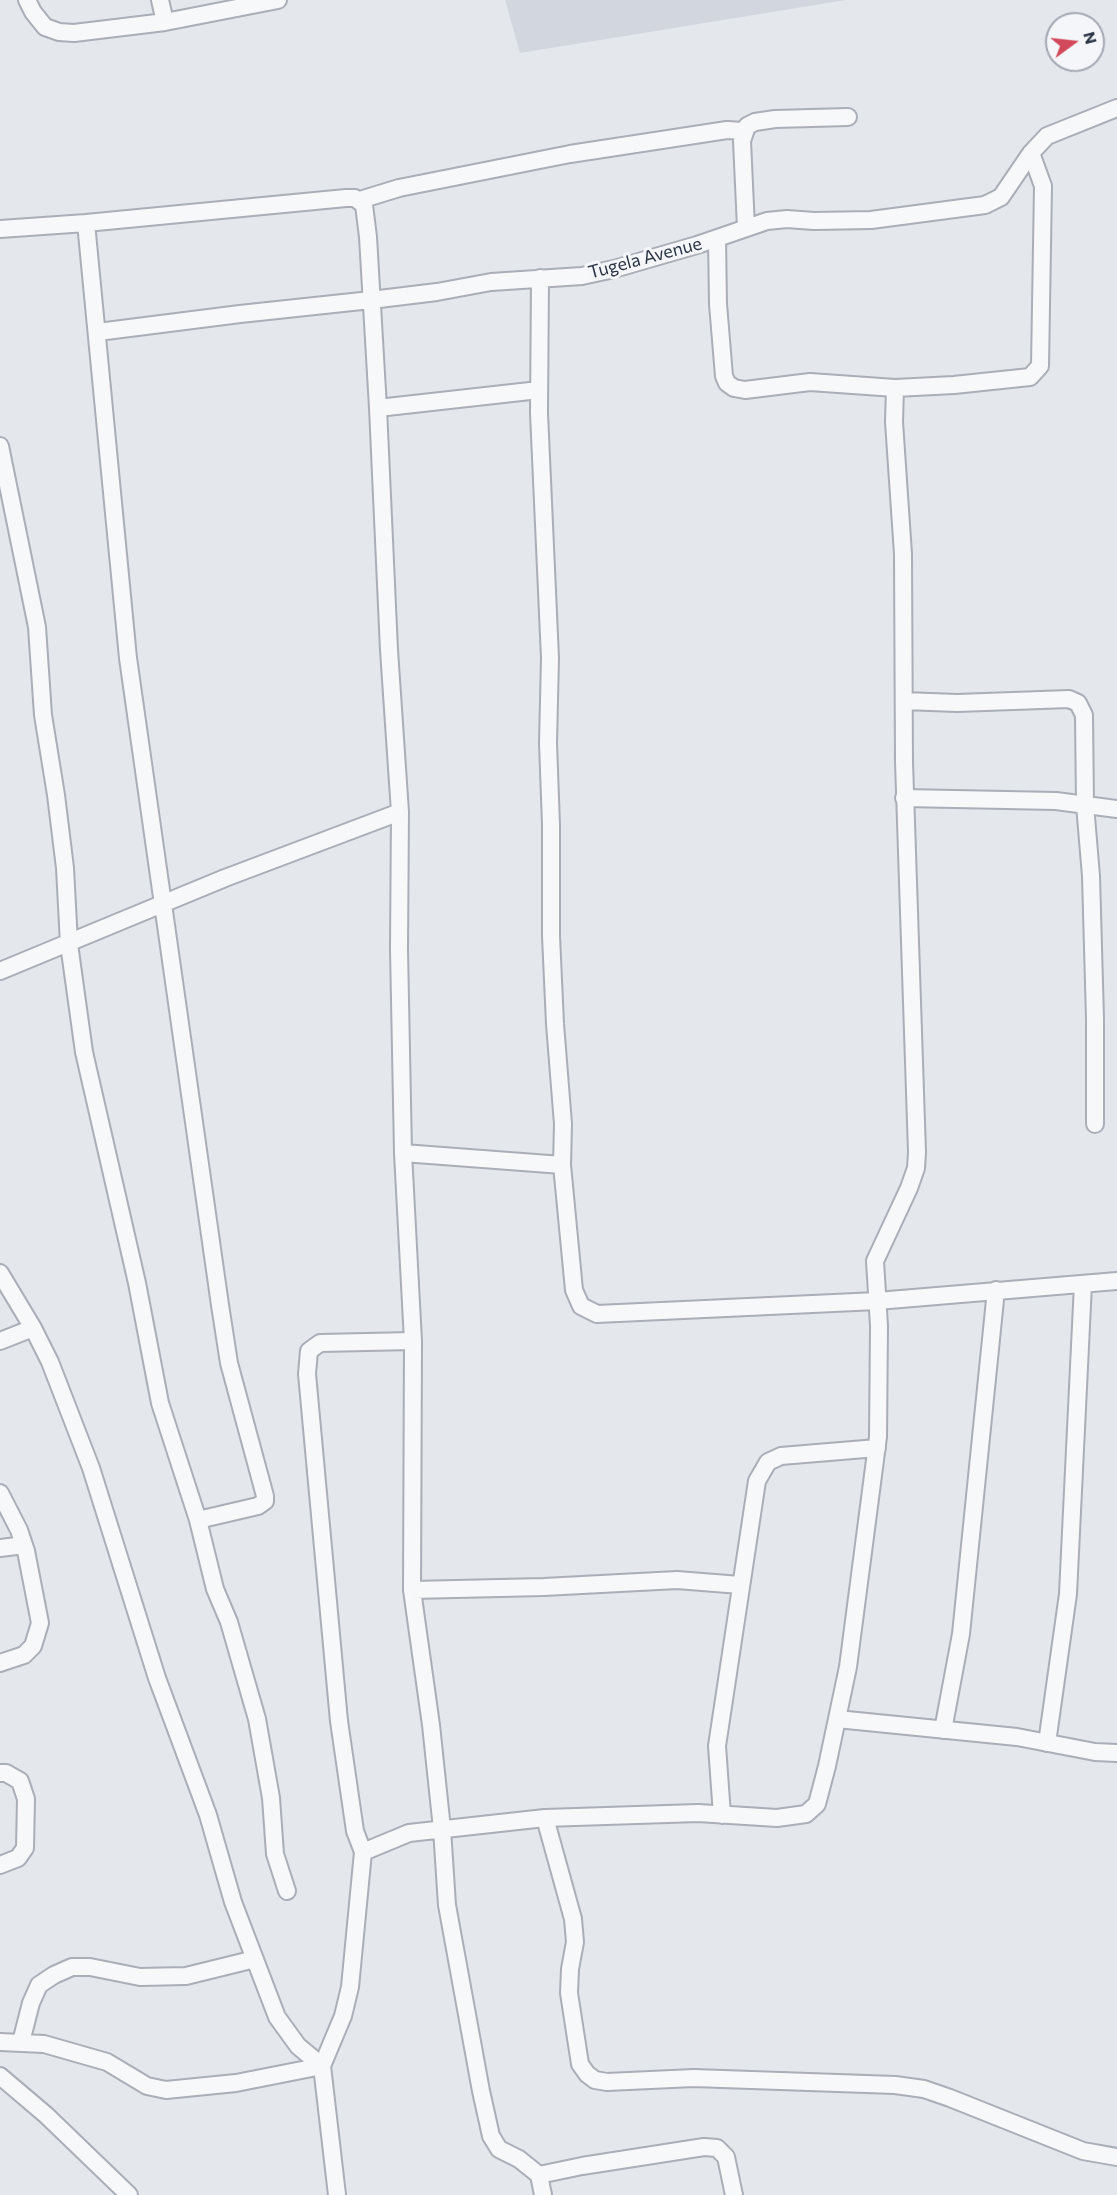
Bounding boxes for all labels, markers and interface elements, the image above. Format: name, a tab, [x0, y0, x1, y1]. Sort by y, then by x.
north arrow	[1045, 12, 1105, 72]
text: N	[1080, 29, 1102, 46]
street label: Tugela Avenue	[586, 232, 704, 284]

